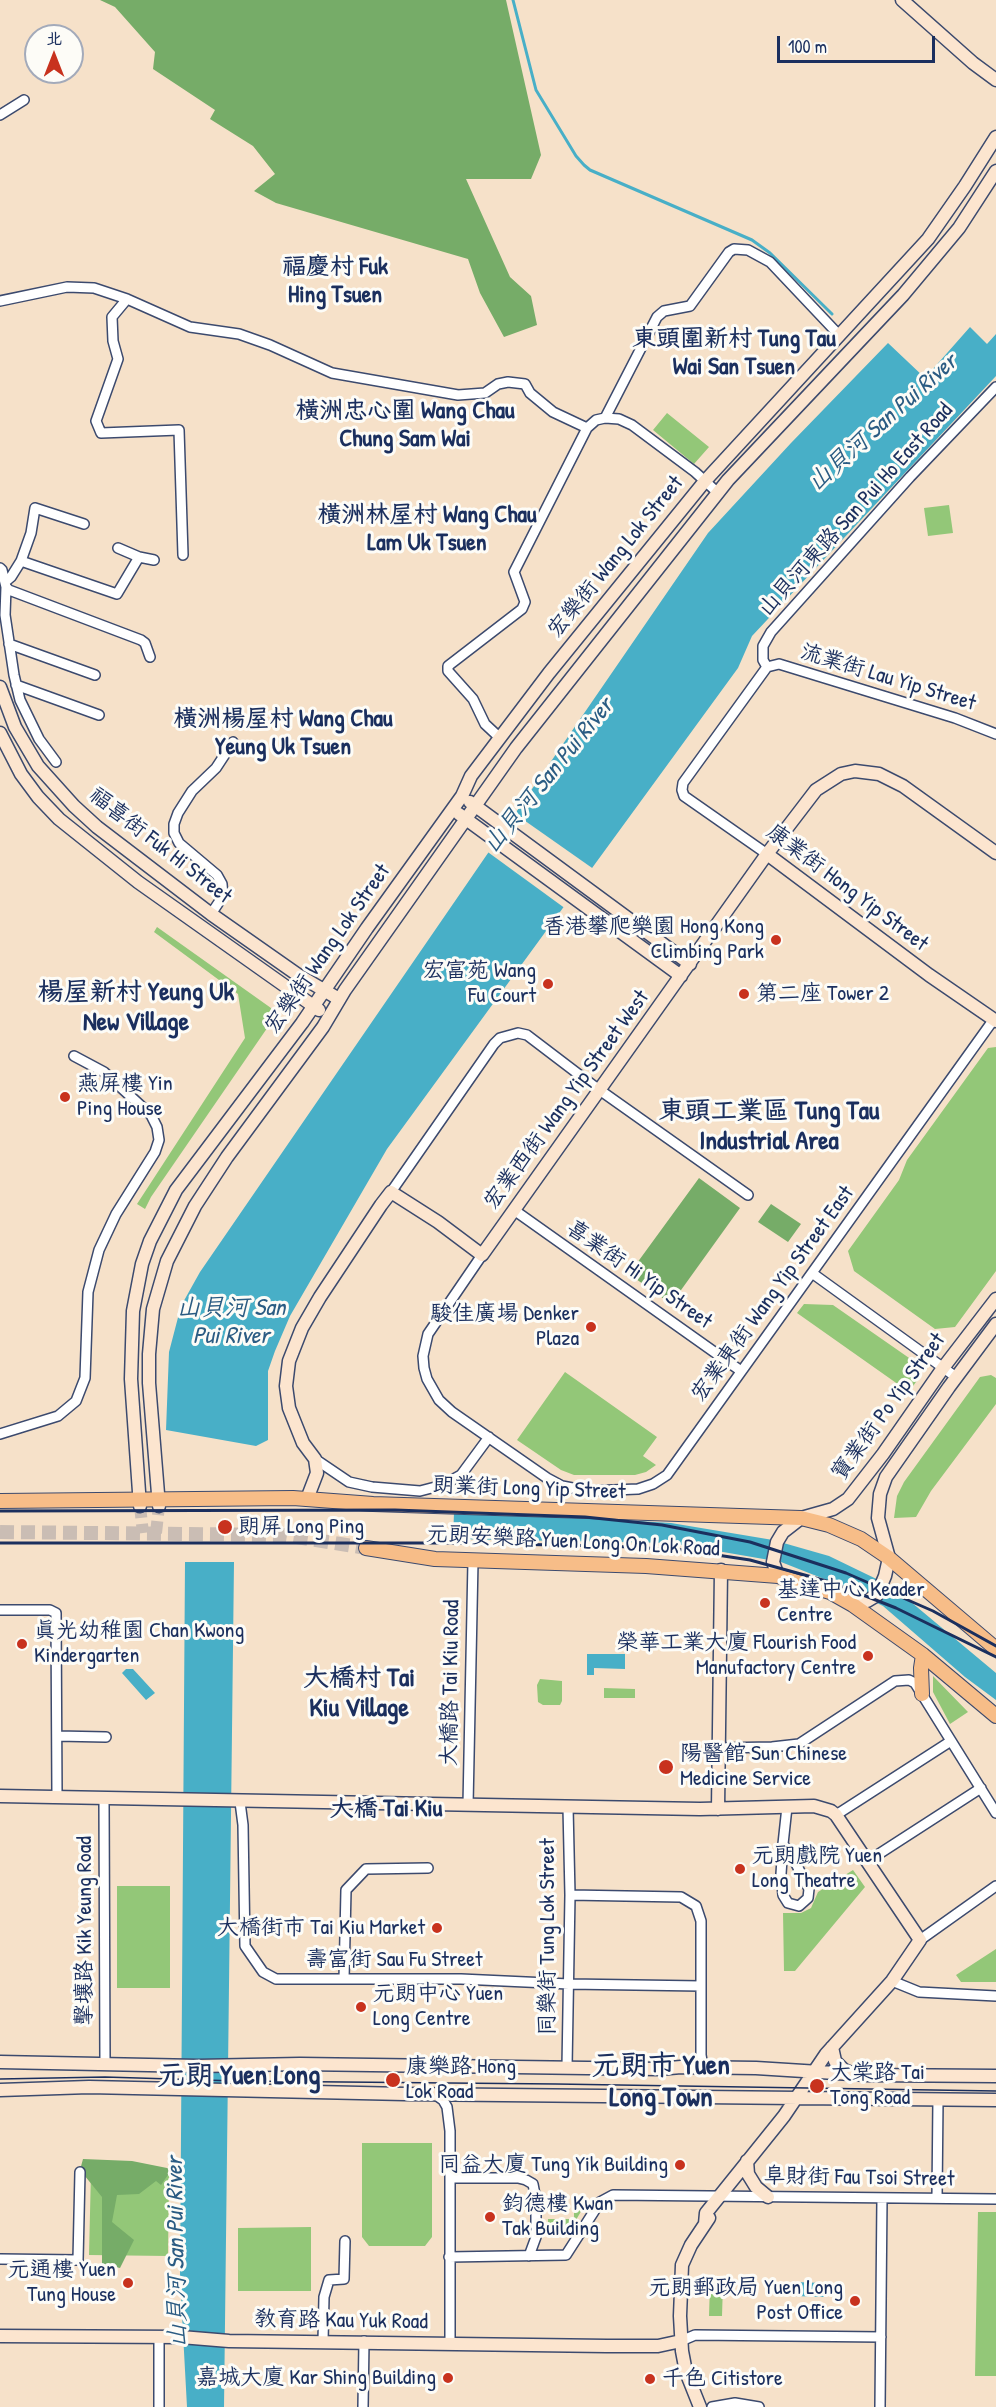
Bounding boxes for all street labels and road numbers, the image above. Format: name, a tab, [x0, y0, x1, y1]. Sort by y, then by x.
street label: 山貝河東路 San Pui Ho East Road	[753, 398, 959, 622]
street label: 宏樂街 Wang Lok Street	[543, 471, 689, 643]
street label: 流業街 Lau Yip Street	[797, 639, 979, 717]
street label: 福喜街 Fuk Hi Street	[83, 782, 237, 910]
street label: 康業街 Hong Yip Street	[761, 819, 933, 957]
street label: 宏樂街 Wang Lok Street	[260, 859, 396, 1039]
street label: 宏業西街 Wang Yip Street West	[479, 986, 655, 1214]
street label: 宏業東街 Wang Yip Street East	[686, 1181, 860, 1407]
street label: 喜業街 Hi Yip Street	[561, 1215, 717, 1335]
street label: 寶業街 Po Yip Street	[827, 1328, 951, 1486]
street label: 朗業街 Long Yip Street	[432, 1472, 626, 1506]
street label: 元朗安樂路 Yuen Long On Lok Road	[426, 1521, 720, 1563]
street label: 大橋路 Tai Kiu Road	[436, 1600, 466, 1766]
street label: 擊壤路 Kik Yeung Road	[72, 1836, 98, 2026]
street label: 同樂街 Tung Lok Street	[535, 1838, 561, 2036]
street label: 壽富街 Sau Fu Street	[306, 1947, 482, 1973]
street label: 阜財街 Fau Tsoi Street	[763, 2163, 955, 2193]
street label: 教育路 Kau Yuk Road	[254, 2306, 428, 2336]

